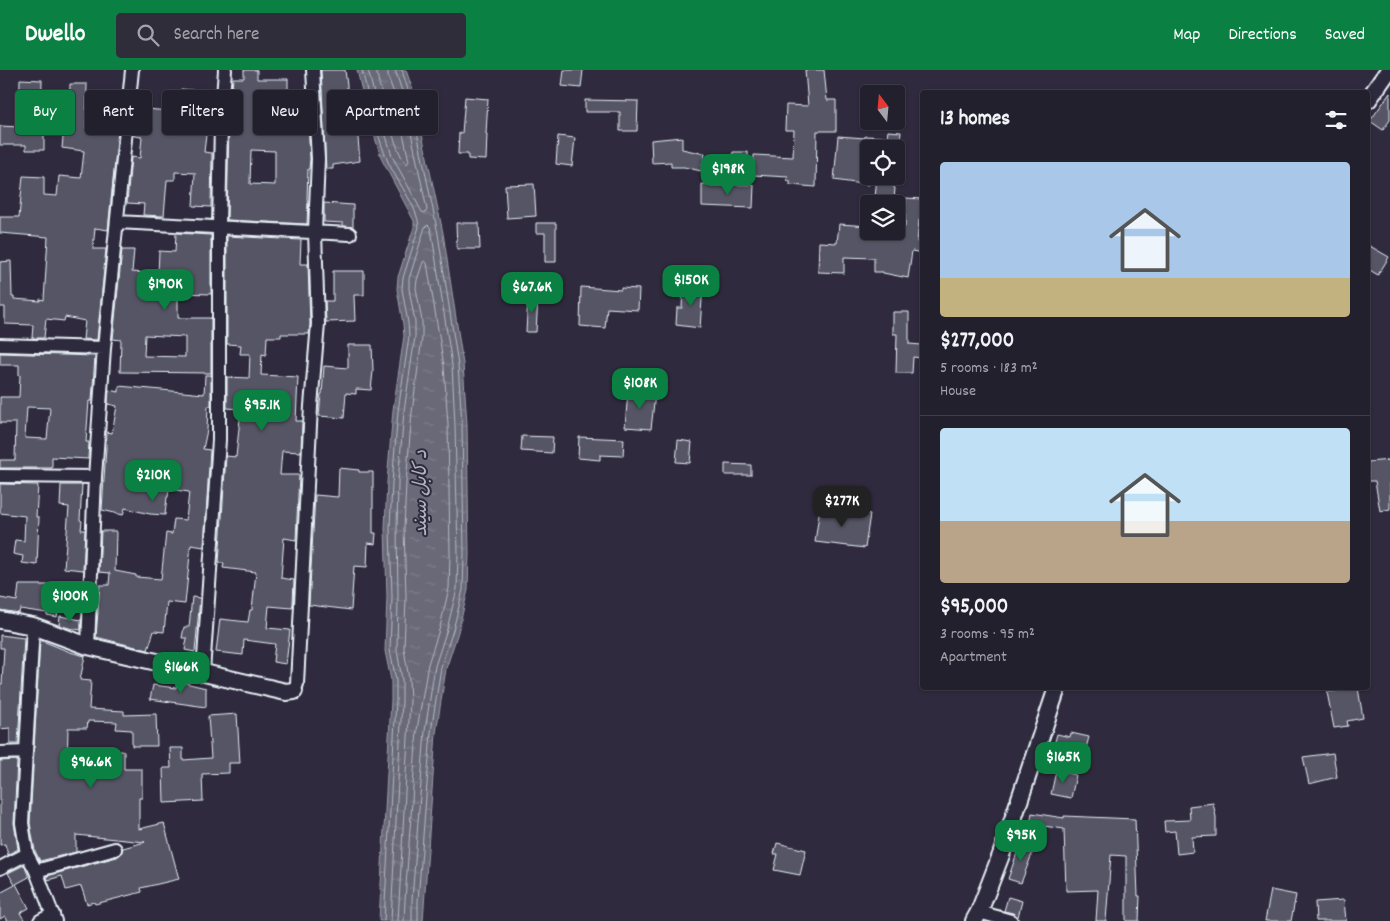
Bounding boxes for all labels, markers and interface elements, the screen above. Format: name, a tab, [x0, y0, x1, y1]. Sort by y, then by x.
search box	[116, 13, 466, 58]
text: Dwello	[25, 18, 86, 52]
icon: search	[134, 21, 162, 49]
text: Search here	[174, 22, 259, 49]
text: Map	[1173, 23, 1200, 48]
text: Directions	[1228, 23, 1297, 48]
text: Saved	[1325, 23, 1365, 48]
north arrow	[860, 85, 905, 130]
map controls	[860, 85, 905, 240]
chip: Buy	[15, 90, 75, 135]
chip: Rent	[85, 90, 152, 135]
chip: Filters	[162, 90, 243, 135]
chip: New	[253, 90, 317, 135]
chip: Apartment	[327, 90, 438, 135]
text: 13 homes	[940, 105, 1010, 135]
icon: filters	[1322, 106, 1350, 134]
button: locate	[860, 140, 905, 185]
pin: $198K	[693, 154, 763, 196]
text: $198K	[712, 158, 744, 181]
button: layers	[860, 195, 905, 240]
icon: home	[1100, 195, 1190, 285]
pin: $150K	[656, 264, 726, 307]
pin: $190K	[130, 268, 200, 311]
text: $150K	[673, 269, 709, 292]
pin: $67.6K	[491, 272, 573, 314]
text: $190K	[147, 273, 183, 296]
text: $67.6K	[512, 276, 552, 299]
text: $277,000	[940, 327, 1014, 357]
text: 5 rooms · 183 m²	[940, 357, 1037, 380]
pin: $108K	[605, 368, 675, 410]
text: $108K	[623, 372, 657, 395]
text: House	[940, 380, 976, 403]
pin: $95.1K	[221, 390, 303, 432]
text: $95.1K	[244, 394, 280, 417]
water label: د کابل سيند	[409, 450, 436, 536]
pin: $210K	[118, 460, 188, 502]
icon: home	[1100, 460, 1190, 550]
text: $210K	[136, 464, 170, 487]
pin: $277K	[807, 486, 877, 528]
text: $277K	[825, 490, 859, 513]
pin: $100K	[35, 580, 105, 623]
text: $100K	[52, 585, 88, 608]
text: $95,000	[940, 593, 1008, 623]
text: 3 rooms · 95 m²	[940, 623, 1035, 646]
text: Apartment	[940, 646, 1007, 669]
pin: $166K	[146, 652, 216, 694]
text: $166K	[164, 656, 198, 679]
pin: $165K	[1028, 742, 1098, 784]
pin: $96.6K	[50, 746, 132, 789]
text: $165K	[1046, 746, 1080, 769]
text: $96.6K	[70, 751, 112, 774]
pin: $95K	[991, 820, 1051, 862]
text: $95K	[1006, 824, 1036, 847]

